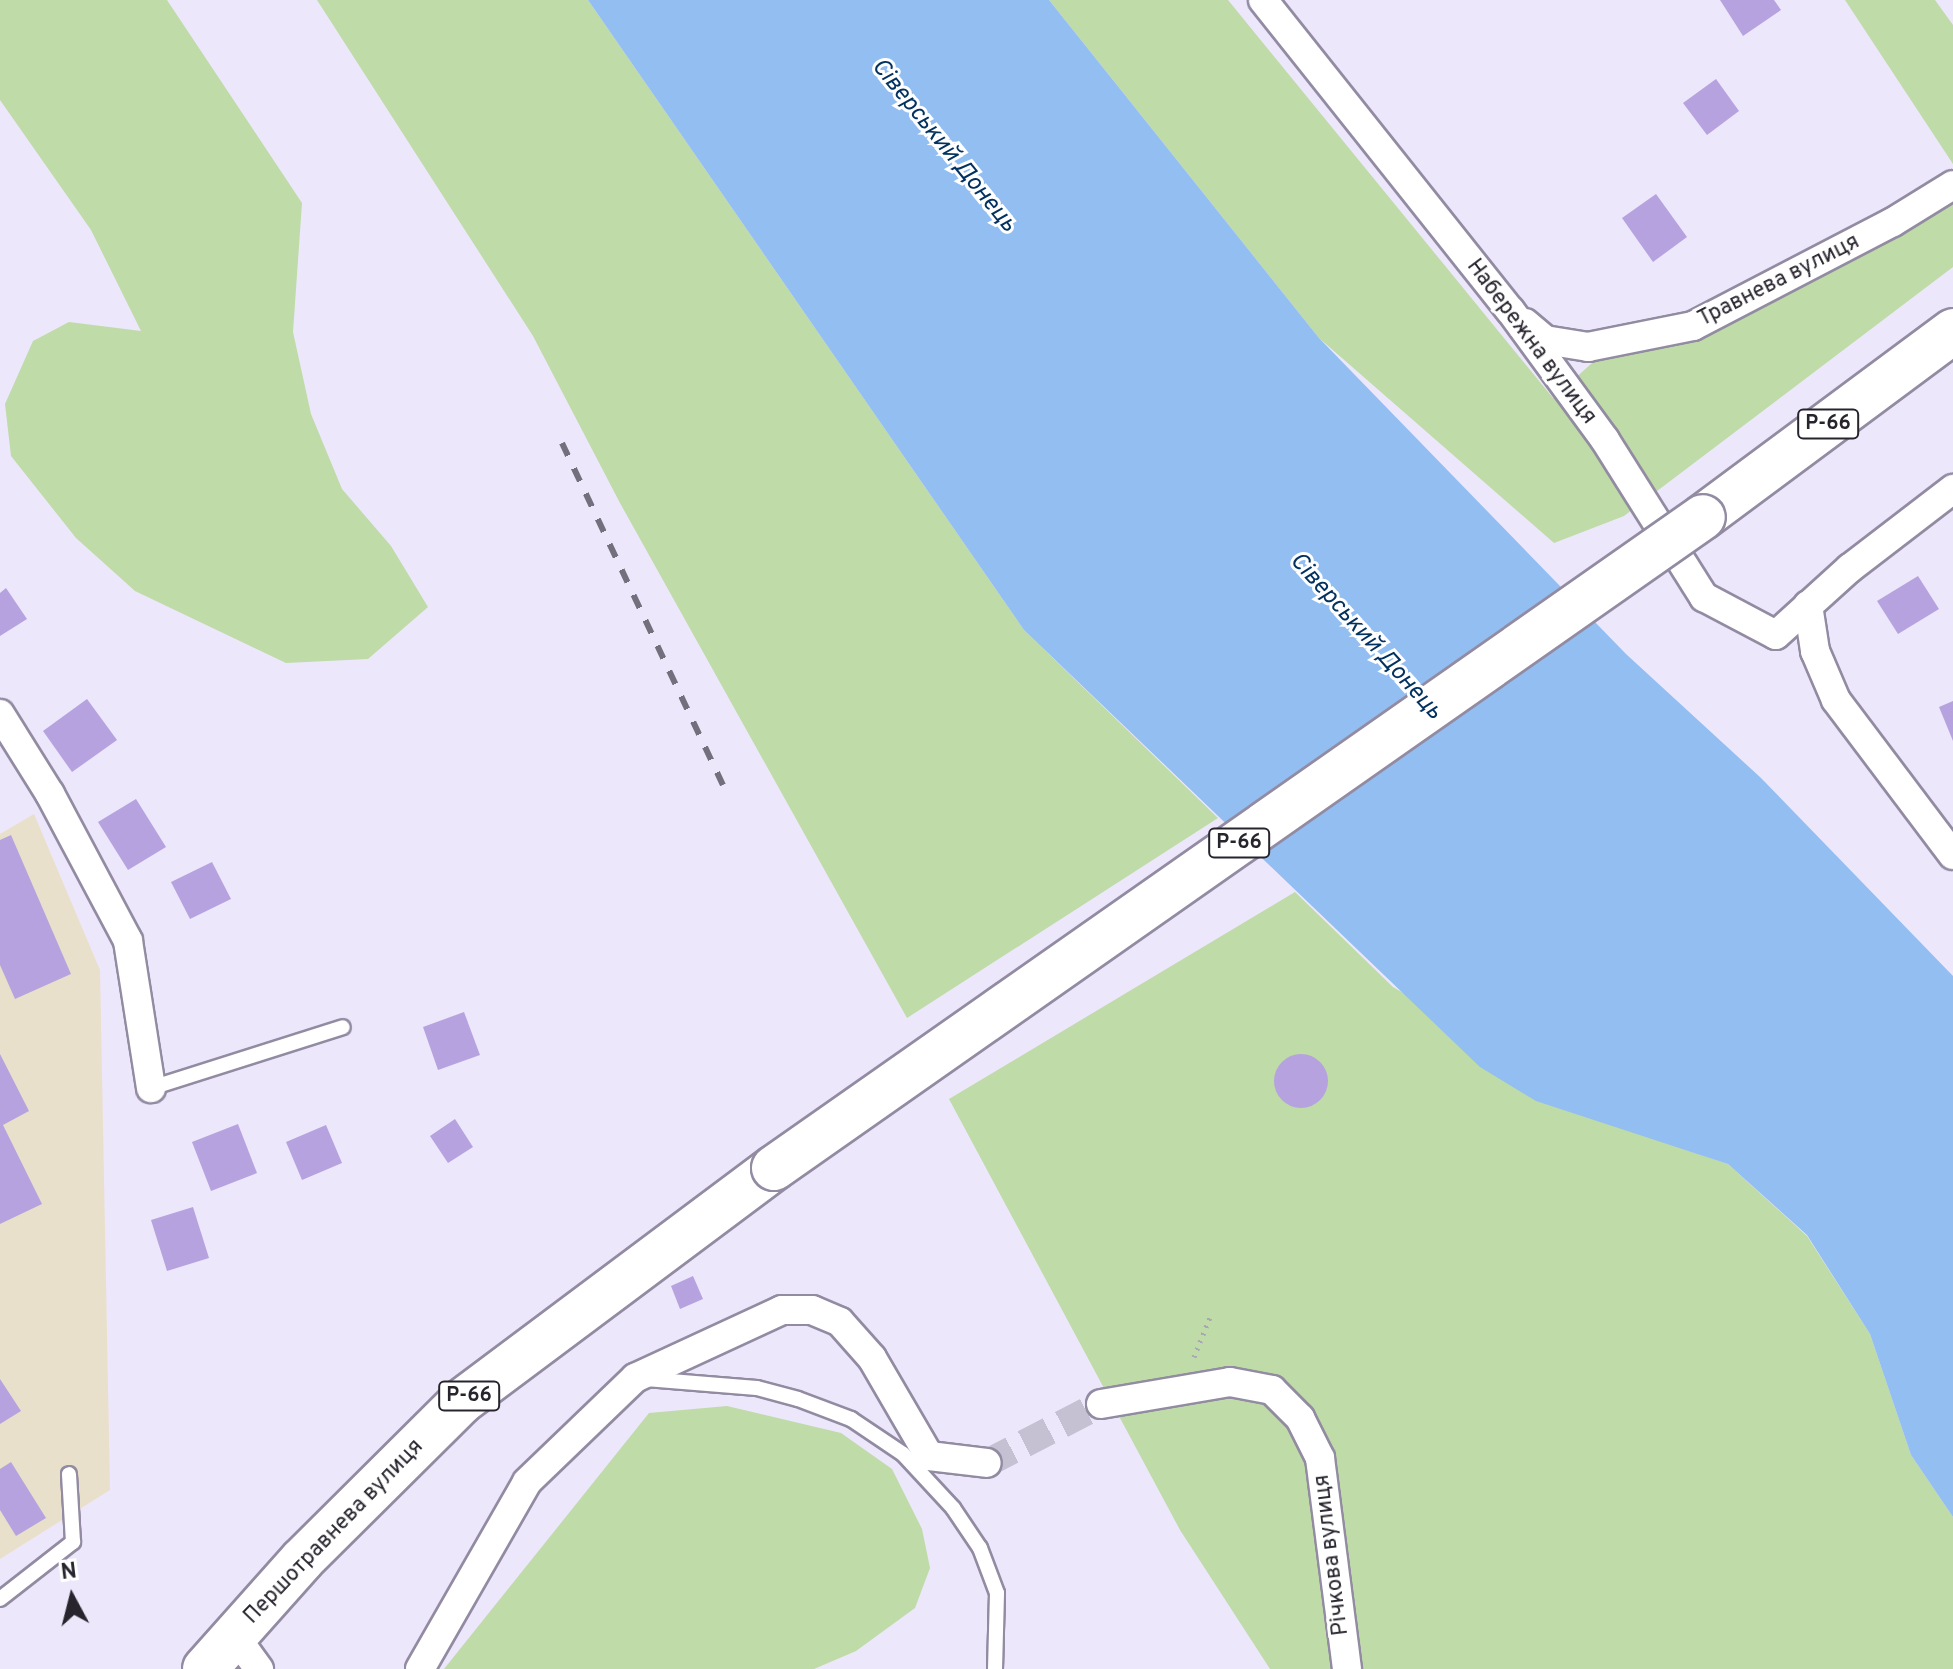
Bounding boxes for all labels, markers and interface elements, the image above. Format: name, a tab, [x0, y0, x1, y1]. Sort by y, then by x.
water label: Сіверський Донець	[864, 53, 1022, 239]
street label: Травнева вулиця	[1694, 229, 1864, 333]
street label: Набережна вулиця	[1460, 254, 1602, 430]
road number: Р-66	[1796, 408, 1860, 440]
water label: Сіверський Донець	[1282, 547, 1448, 727]
road number: Р-66	[1207, 827, 1271, 859]
road number: Р-66	[437, 1380, 501, 1412]
street label: Першотравнева вулиця	[239, 1434, 429, 1630]
street label: Річкова вулиця	[1309, 1473, 1355, 1637]
north arrow	[32, 1557, 112, 1637]
text: N	[60, 1558, 78, 1587]

